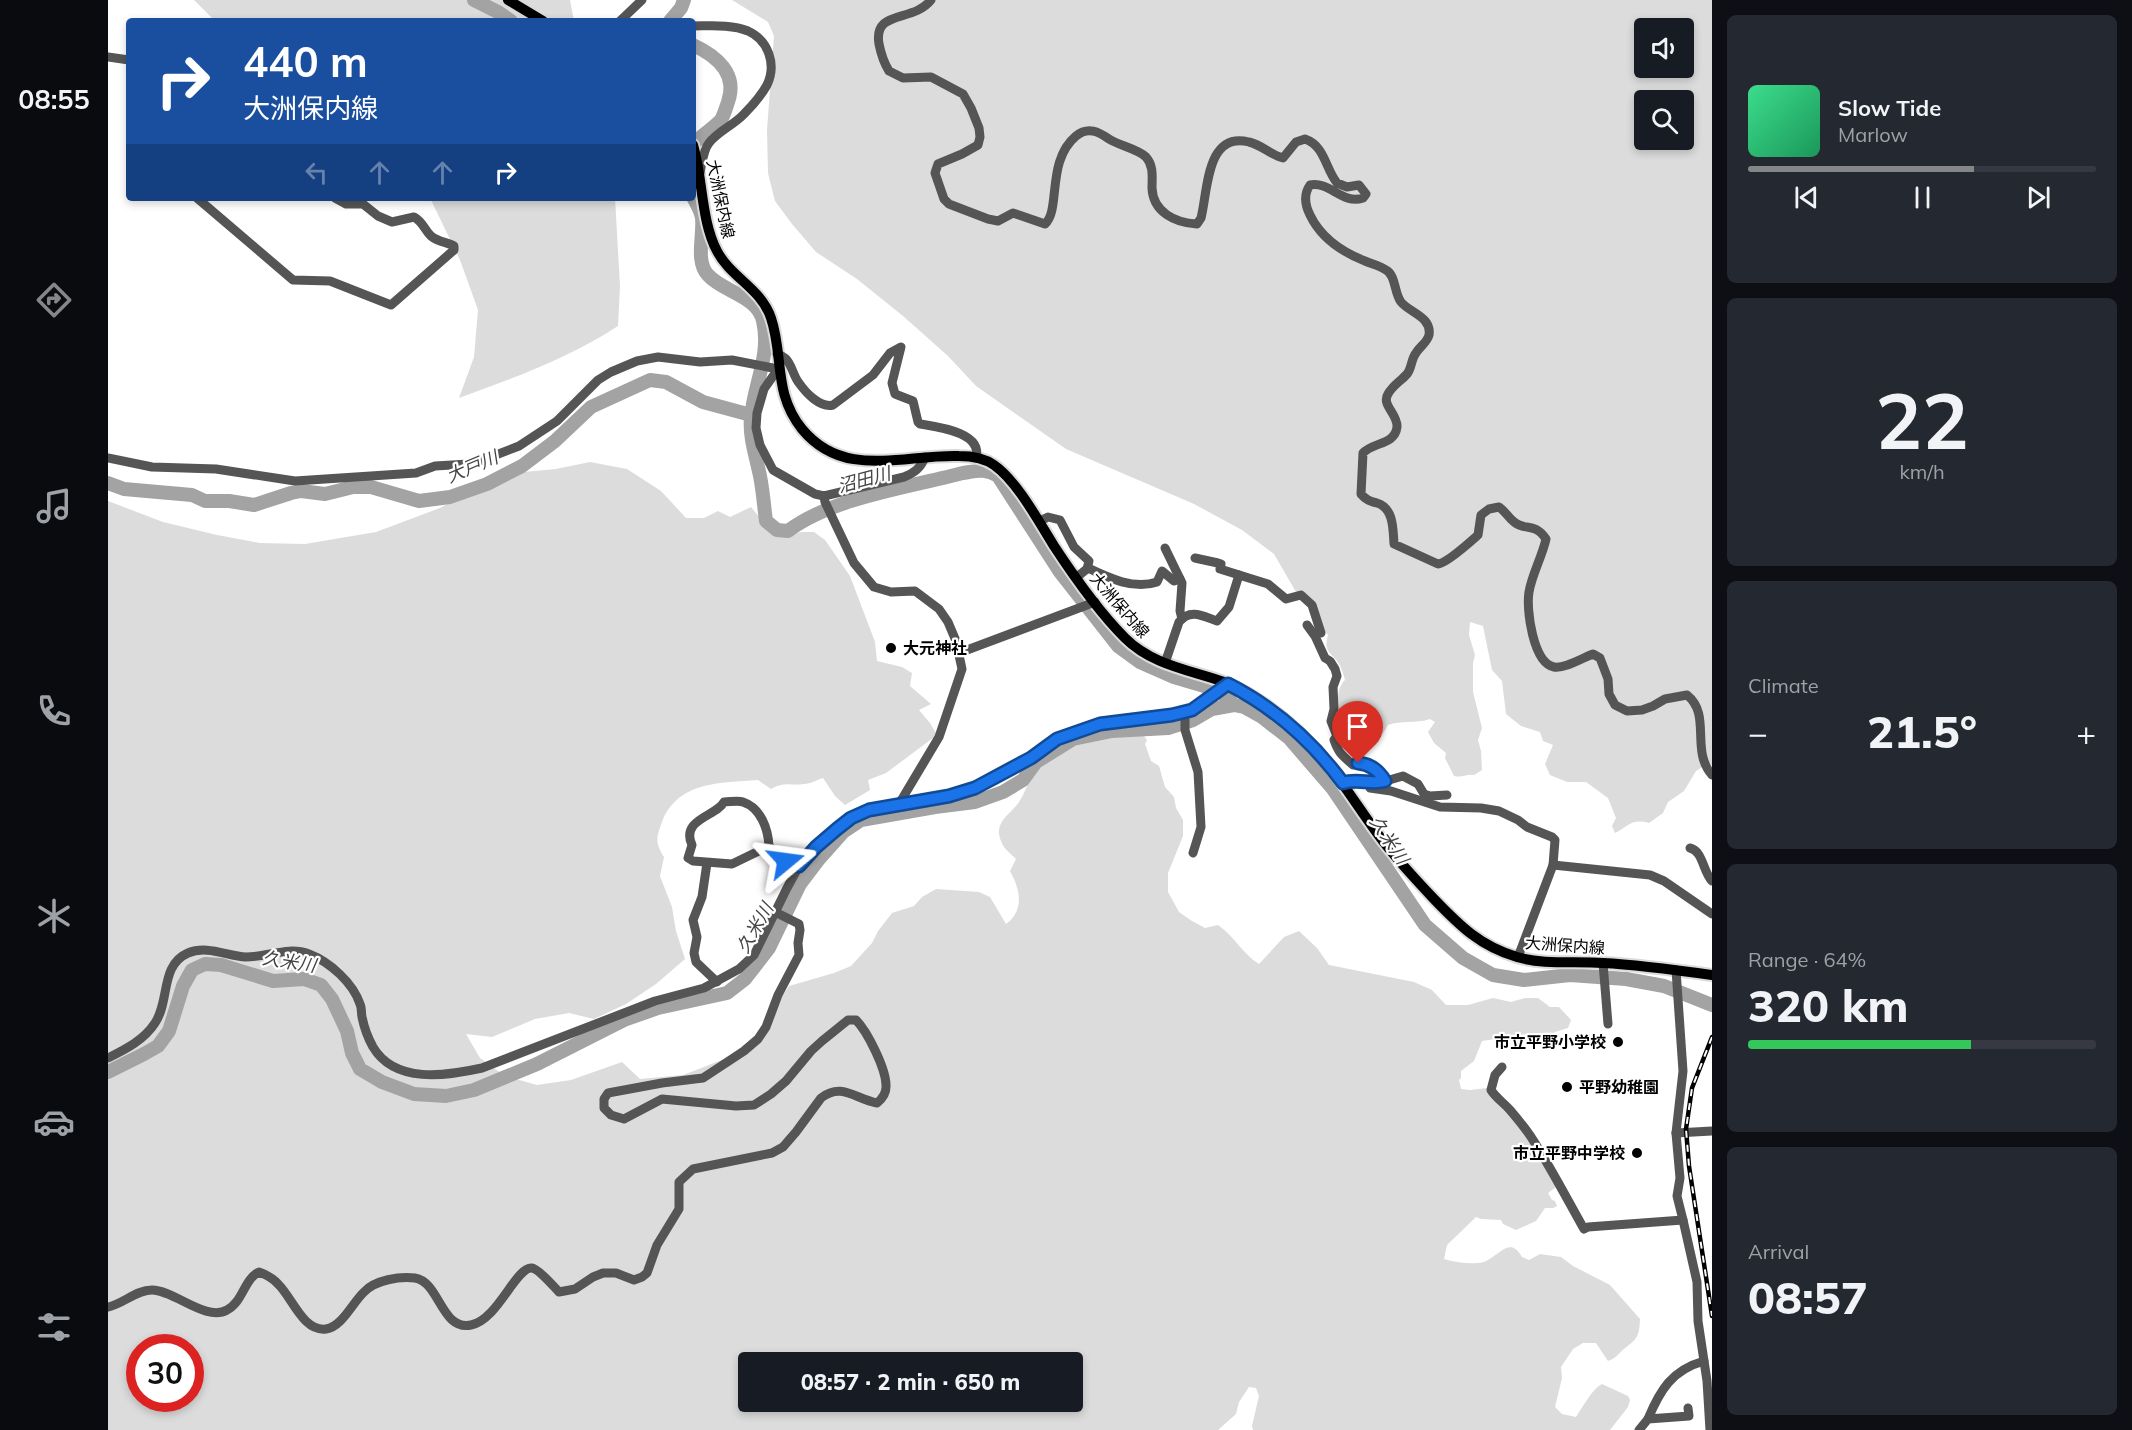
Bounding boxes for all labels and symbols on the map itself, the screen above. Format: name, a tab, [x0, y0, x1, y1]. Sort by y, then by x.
street label: 大洲保内線	[703, 158, 739, 240]
water label: 大戸川	[442, 445, 503, 488]
water label: 沼田川	[835, 461, 895, 498]
street label: 大洲保内線	[1086, 568, 1154, 642]
place label: 大元神社	[903, 638, 967, 658]
marker: 大元神社	[884, 641, 898, 655]
pin	[1332, 701, 1383, 763]
water label: 久米川	[1365, 811, 1415, 870]
position arrow	[754, 829, 818, 893]
water label: 久米川	[731, 897, 779, 957]
street label: 大洲保内線	[1524, 932, 1606, 958]
water label: 久米川	[261, 946, 320, 977]
place label: 市立平野小学校	[1494, 1032, 1606, 1052]
marker: 市立平野小学校	[1611, 1035, 1625, 1049]
place label: 平野幼稚園	[1579, 1077, 1659, 1097]
marker: 平野幼稚園	[1560, 1080, 1574, 1094]
place label: 市立平野中学校	[1513, 1143, 1625, 1163]
marker: 市立平野中学校	[1630, 1146, 1644, 1160]
speed limit sign: 30	[126, 1334, 204, 1412]

